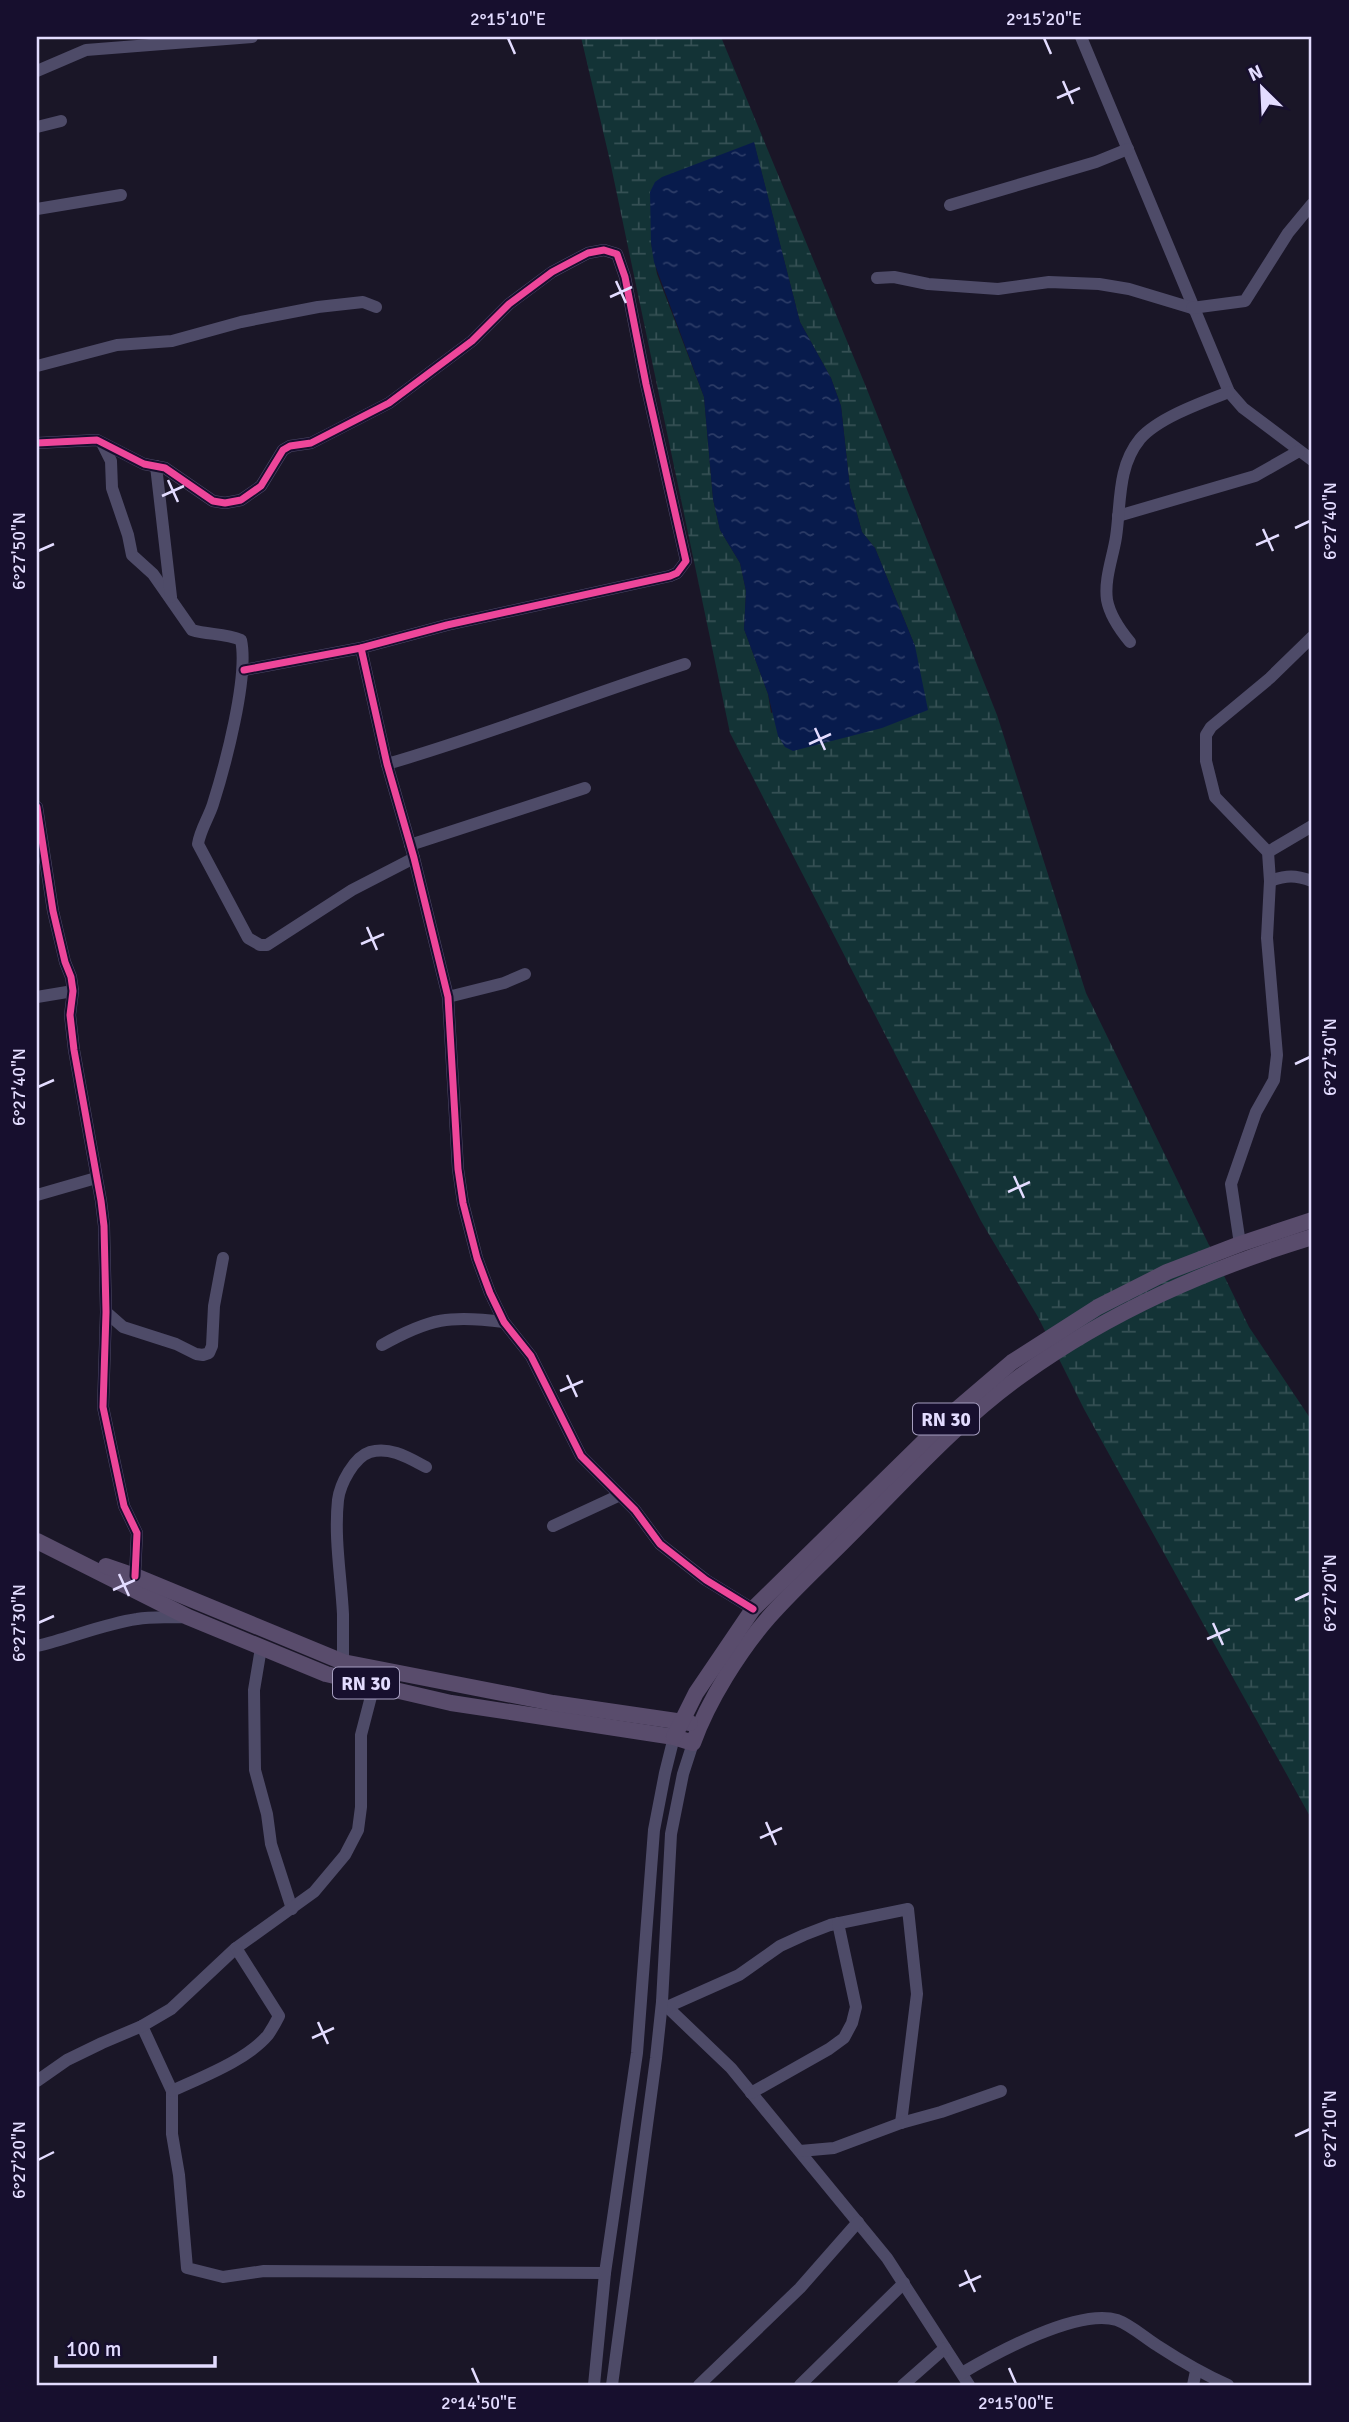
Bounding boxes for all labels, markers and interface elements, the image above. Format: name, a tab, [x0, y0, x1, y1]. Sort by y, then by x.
text: 2°15'10"E	[470, 8, 546, 30]
text: 2°15'20"E	[1006, 8, 1082, 30]
north arrow	[1226, 52, 1296, 122]
text: N	[1245, 60, 1266, 87]
text: 6°27'40"N	[1319, 482, 1341, 560]
text: 6°27'50"N	[8, 512, 30, 590]
text: 6°27'30"N	[1319, 1018, 1341, 1096]
text: 6°27'40"N	[8, 1048, 30, 1126]
road number: RN 30	[913, 1404, 979, 1434]
text: 6°27'20"N	[1319, 1554, 1341, 1632]
text: 6°27'30"N	[8, 1584, 30, 1662]
road number: RN 30	[333, 1667, 399, 1698]
text: 6°27'10"N	[1319, 2090, 1341, 2168]
text: 6°27'20"N	[8, 2121, 30, 2199]
scale bar	[56, 2324, 215, 2368]
text: 100 m	[66, 2336, 121, 2362]
text: 2°14'50"E	[441, 2392, 517, 2414]
text: 2°15'00"E	[978, 2392, 1054, 2414]

